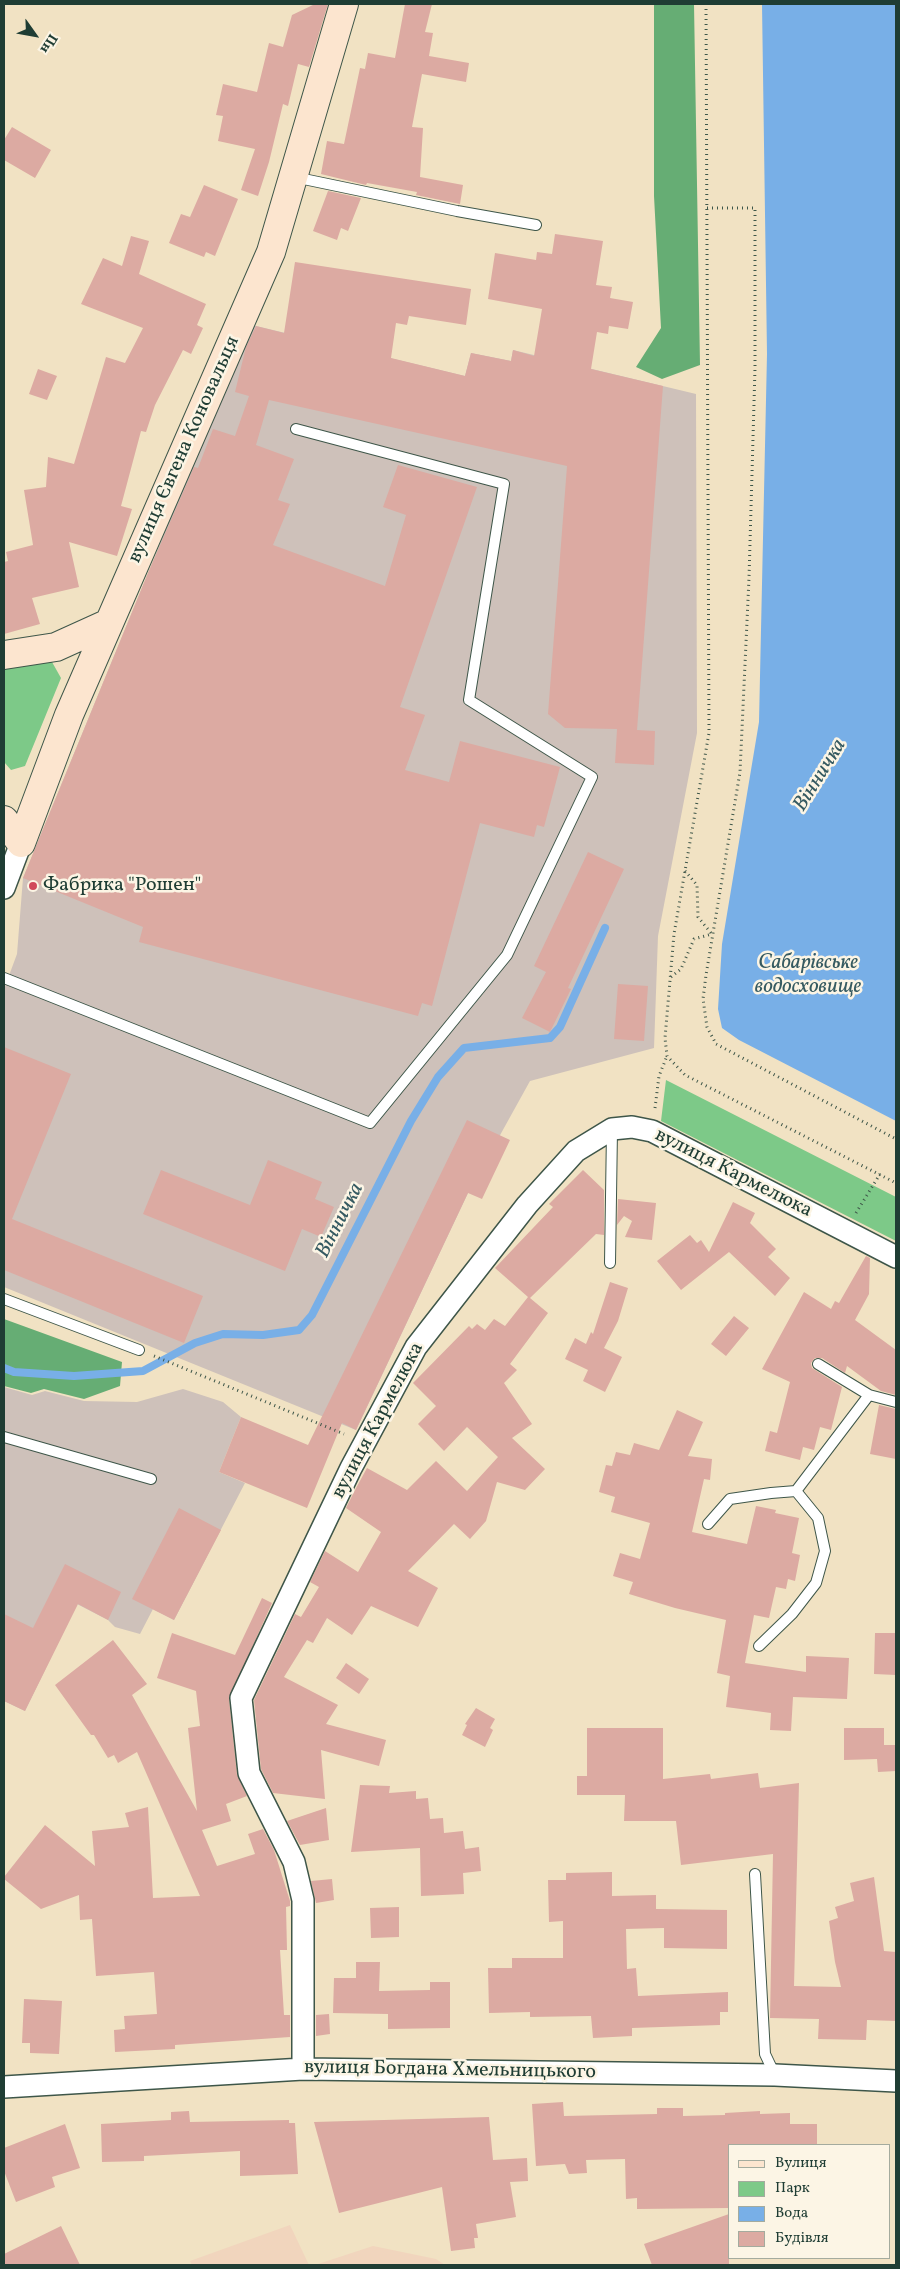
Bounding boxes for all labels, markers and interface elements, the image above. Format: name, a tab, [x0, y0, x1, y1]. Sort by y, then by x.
north arrow	[10, 10, 60, 60]
text: Пн	[35, 30, 61, 57]
street label: вулиця Євгена Коновальця	[124, 333, 246, 567]
water label: Вінничка	[789, 735, 853, 817]
place label: Фабрика "Рошен"	[43, 874, 201, 898]
marker: Фабрика "Рошен"	[27, 880, 39, 892]
water label: Сабарівське водосховище	[755, 951, 861, 1001]
street label: вулиця Кармелюка	[650, 1124, 816, 1224]
water label: Вінничка	[311, 1179, 371, 1263]
street label: вулиця Кармелюка	[328, 1339, 430, 1503]
street label: вулиця Богдана Хмельницького	[304, 2056, 596, 2086]
legend	[728, 2144, 890, 2259]
text: Вулиця	[775, 2153, 826, 2174]
text: Парк	[775, 2178, 810, 2199]
text: Вода	[775, 2203, 808, 2224]
text: Будівля	[775, 2228, 829, 2249]

